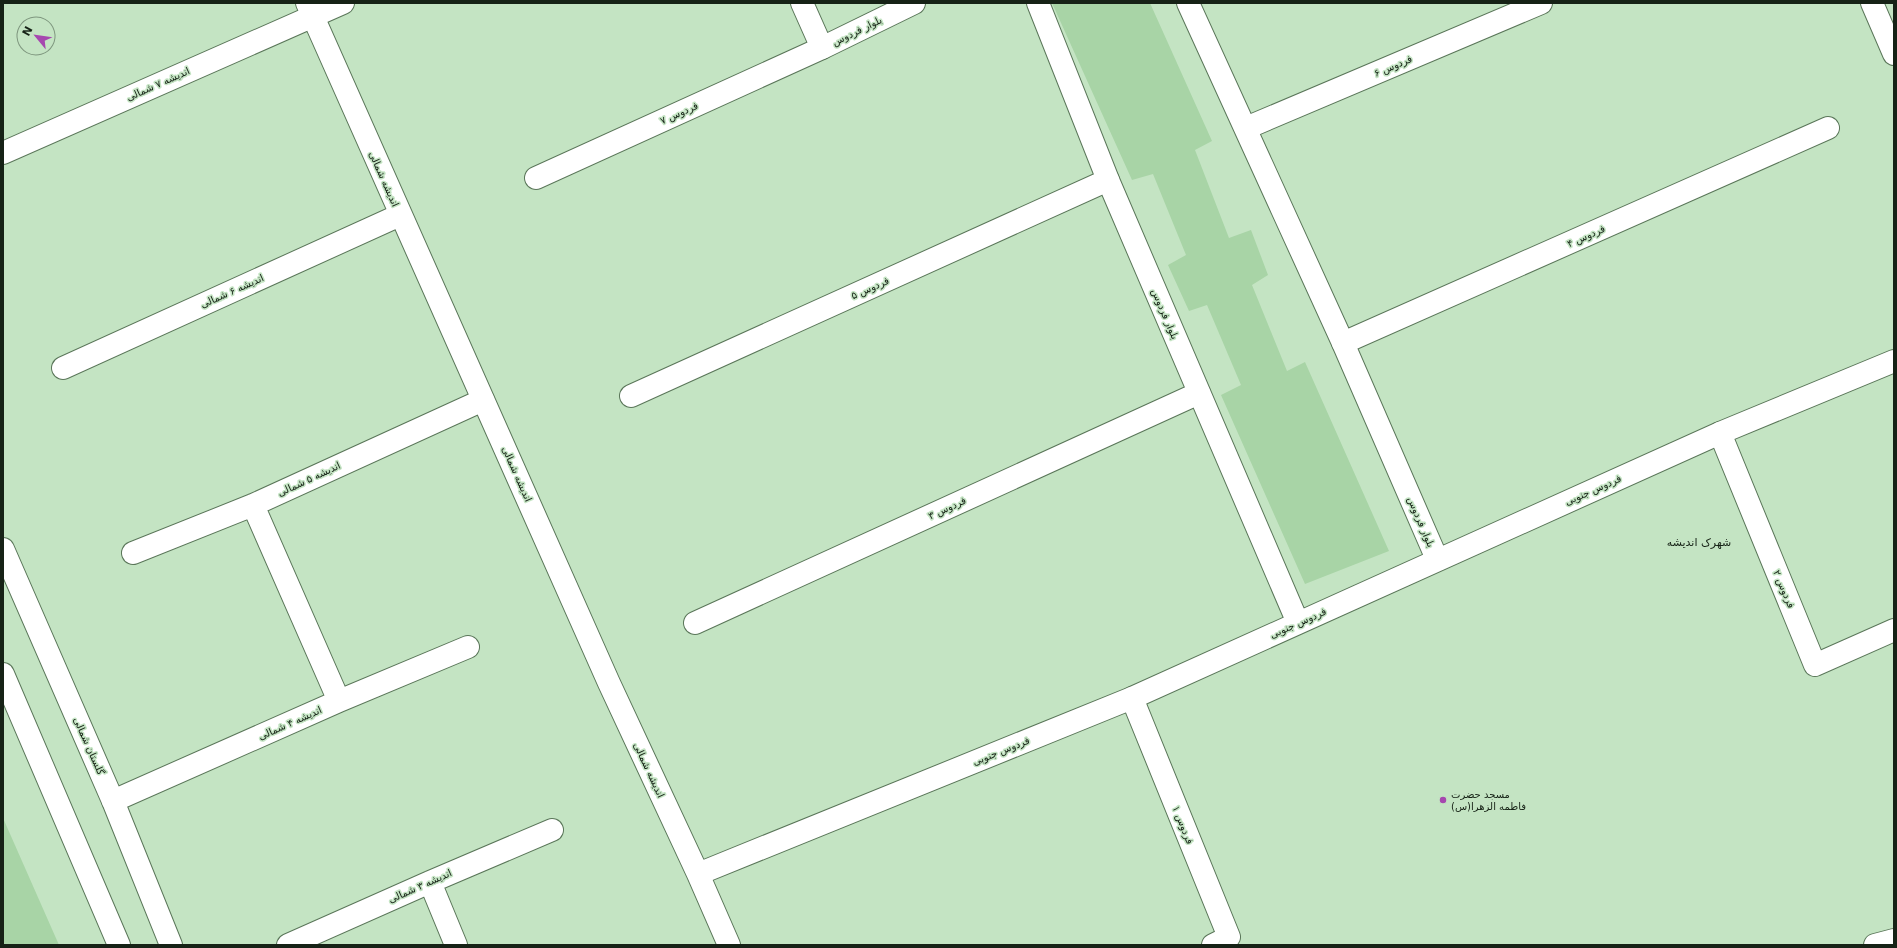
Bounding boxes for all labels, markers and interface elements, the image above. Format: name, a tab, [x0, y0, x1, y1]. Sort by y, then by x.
street label: بلوار فردوس	[830, 14, 884, 49]
north arrow	[16, 16, 56, 56]
text: N	[20, 24, 36, 39]
street label: فردوس ۶	[1372, 53, 1414, 80]
street label: اندیشه ۷ شمالی	[125, 65, 191, 103]
street label: فردوس ۷	[658, 100, 700, 127]
street label: اندیشه شمالی	[367, 150, 401, 208]
street label: فردوس ۴	[1565, 223, 1607, 250]
street label: اندیشه ۶ شمالی	[199, 272, 265, 310]
street label: فردوس ۵	[849, 275, 891, 302]
street label: بلوار فردوس	[1148, 287, 1181, 341]
street label: اندیشه شمالی	[500, 445, 534, 503]
street label: اندیشه ۵ شمالی	[276, 460, 342, 498]
street label: فردوس جنوبی	[1563, 473, 1623, 508]
street label: فردوس ۳	[926, 494, 968, 522]
street label: بلوار فردوس	[1404, 495, 1437, 549]
district label: شهرک اندیشه	[1667, 536, 1731, 549]
street label: فردوس ۲	[1770, 568, 1797, 610]
street label: فردوس جنوبی	[1268, 606, 1328, 641]
street label: اندیشه ۴ شمالی	[257, 704, 323, 742]
street label: گلستان شمالی	[71, 715, 107, 777]
street label: فردوس جنوبی	[971, 734, 1032, 768]
street label: اندیشه شمالی	[631, 741, 667, 799]
place label: مسجد حضرت فاطمه الزهرا(س)	[1451, 789, 1526, 812]
marker: مسجد حضرت فاطمه الزهرا(س)	[1438, 795, 1448, 805]
street label: فردوس ۱	[1169, 804, 1196, 846]
street label: اندیشه ۳ شمالی	[387, 867, 453, 905]

